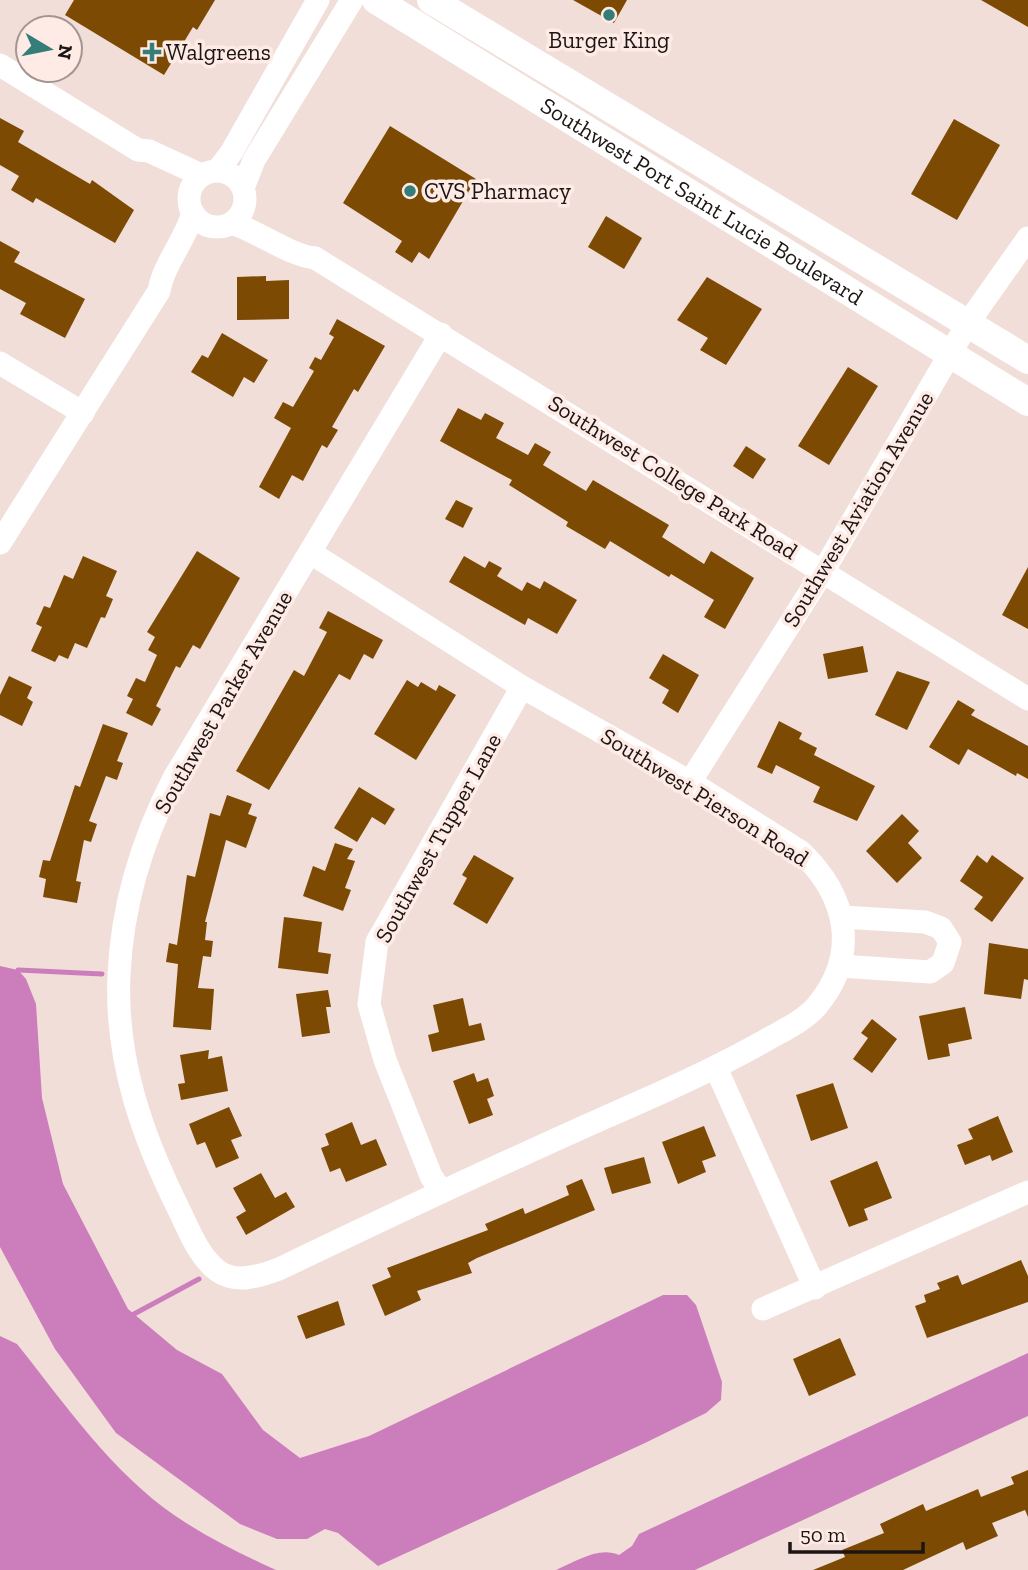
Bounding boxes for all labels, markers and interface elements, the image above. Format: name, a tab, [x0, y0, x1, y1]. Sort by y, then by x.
marker: Burger King	[601, 7, 617, 23]
north arrow	[14, 14, 84, 84]
place label: Burger King	[548, 26, 670, 54]
place label: Walgreens	[166, 38, 271, 66]
text: N	[53, 43, 78, 61]
marker: Walgreens	[144, 44, 160, 60]
street label: Southwest Port Saint Lucie Boulevard	[536, 91, 869, 311]
place label: CVS Pharmacy	[424, 177, 571, 205]
marker: CVS Pharmacy	[402, 183, 418, 199]
street label: Southwest Aviation Avenue	[777, 386, 939, 632]
street label: Southwest College Park Road	[543, 389, 803, 566]
street label: Southwest Parker Avenue	[148, 586, 298, 818]
street label: Southwest Pierson Road	[596, 722, 814, 873]
street label: Southwest Tupper Lane	[369, 728, 507, 948]
scale bar	[790, 1510, 923, 1554]
text: 50 m	[800, 1522, 846, 1547]

